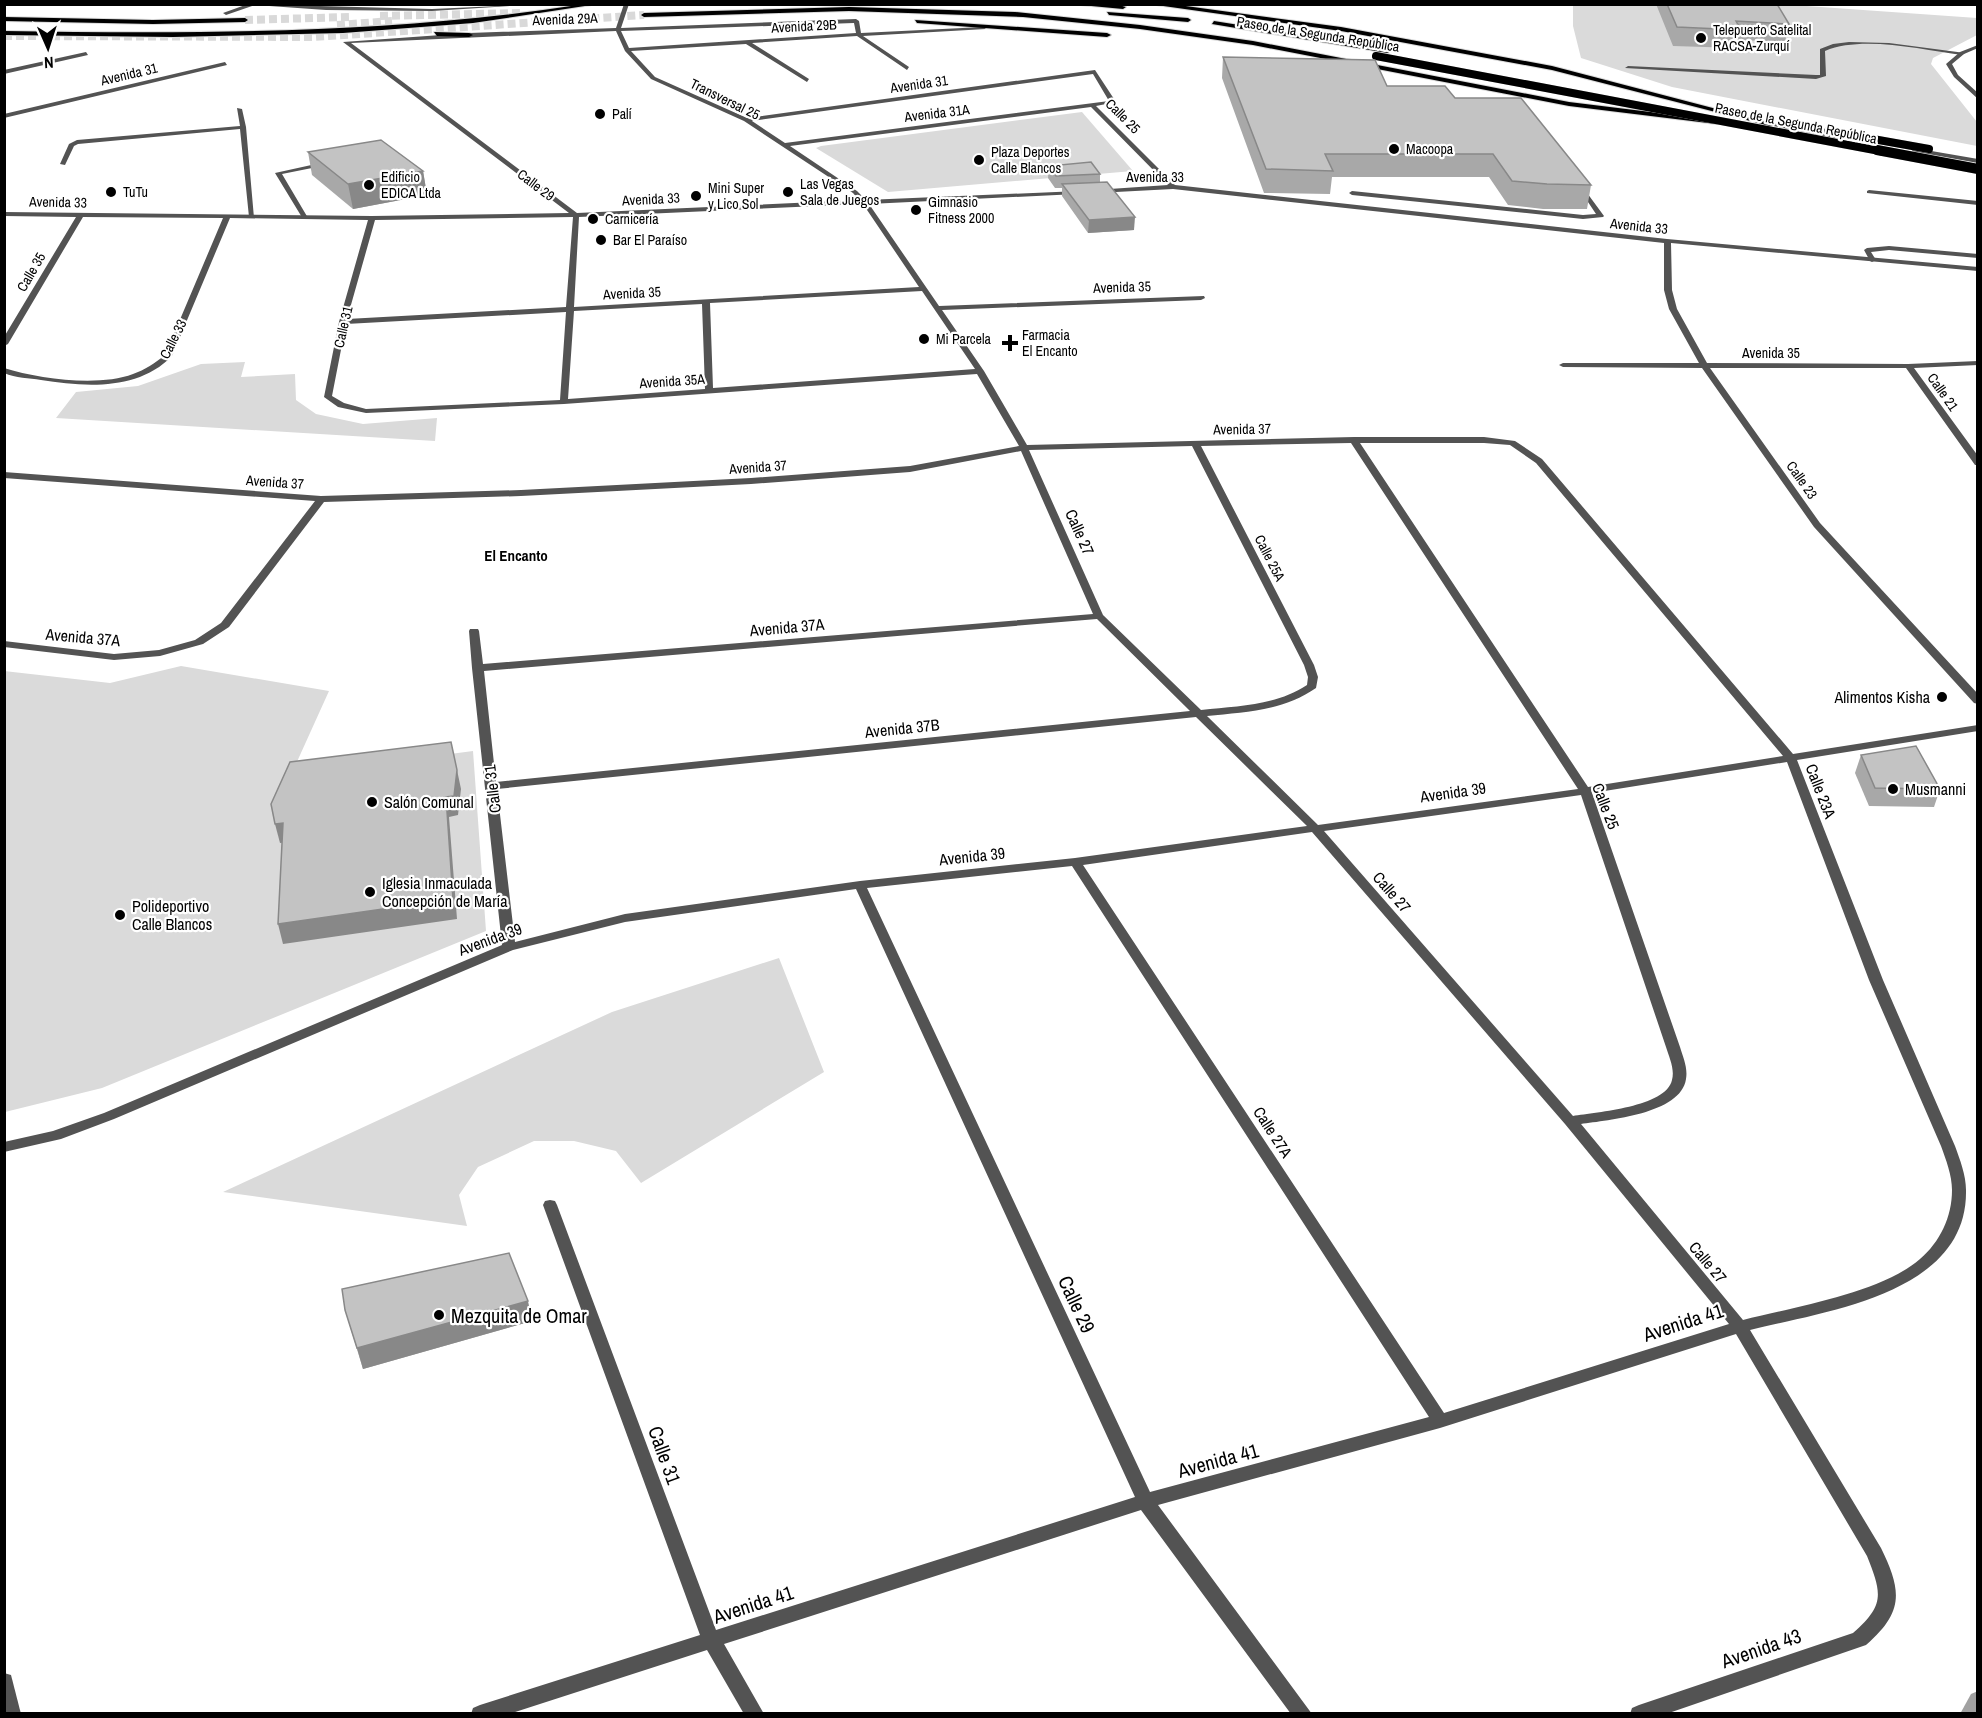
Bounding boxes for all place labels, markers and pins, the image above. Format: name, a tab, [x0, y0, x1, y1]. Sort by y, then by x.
place label: Telepuerto Satelital RACSA-Zurquí	[1713, 21, 1811, 55]
marker: Telepuerto Satelital RACSA-Zurquí	[1694, 31, 1708, 45]
place label: Palí	[612, 105, 633, 123]
marker: Palí	[593, 107, 607, 121]
place label: Macoopa	[1406, 140, 1454, 158]
marker: Macoopa	[1387, 142, 1401, 156]
place label: Plaza Deportes Calle Blancos	[991, 143, 1070, 177]
marker: Plaza Deportes Calle Blancos	[972, 153, 986, 167]
place label: Edificio EDICA Ltda	[381, 168, 442, 202]
place label: Las Vegas Sala de Juegos	[800, 175, 879, 209]
marker: Edificio EDICA Ltda	[362, 178, 376, 192]
place label: Mini Super y Lico Sol	[708, 179, 764, 213]
place label: TuTu	[123, 183, 148, 201]
marker: TuTu	[104, 185, 118, 199]
marker: Las Vegas Sala de Juegos	[781, 185, 795, 199]
marker: Mini Super y Lico Sol	[689, 189, 703, 203]
place label: Gimnasio Fitness 2000	[928, 193, 994, 227]
marker: Gimnasio Fitness 2000	[909, 203, 923, 217]
place label: Carnicería	[605, 210, 659, 228]
marker: Carnicería	[586, 212, 600, 226]
place label: Bar El Paraíso	[613, 231, 687, 249]
marker: Bar El Paraíso	[594, 233, 608, 247]
place label: Farmacia El Encanto	[1022, 326, 1078, 360]
place label: Mi Parcela	[936, 330, 991, 348]
marker: Mi Parcela	[917, 332, 931, 346]
marker: Farmacia El Encanto	[1003, 336, 1017, 350]
place label: Alimentos Kisha	[1833, 686, 1931, 708]
marker: Alimentos Kisha	[1935, 690, 1949, 704]
place label: Musmanni	[1905, 778, 1966, 800]
marker: Musmanni	[1886, 782, 1900, 796]
place label: Salón Comunal	[384, 791, 474, 813]
marker: Salón Comunal	[365, 795, 379, 809]
place label: Iglesia Inmaculada Concepción de María	[382, 872, 508, 912]
marker: Iglesia Inmaculada Concepción de María	[363, 885, 377, 899]
place label: Polideportivo Calle Blancos	[132, 895, 212, 935]
marker: Polideportivo Calle Blancos	[113, 908, 127, 922]
place label: Mezquita de Omar	[451, 1302, 587, 1329]
marker: Mezquita de Omar	[432, 1308, 446, 1322]

